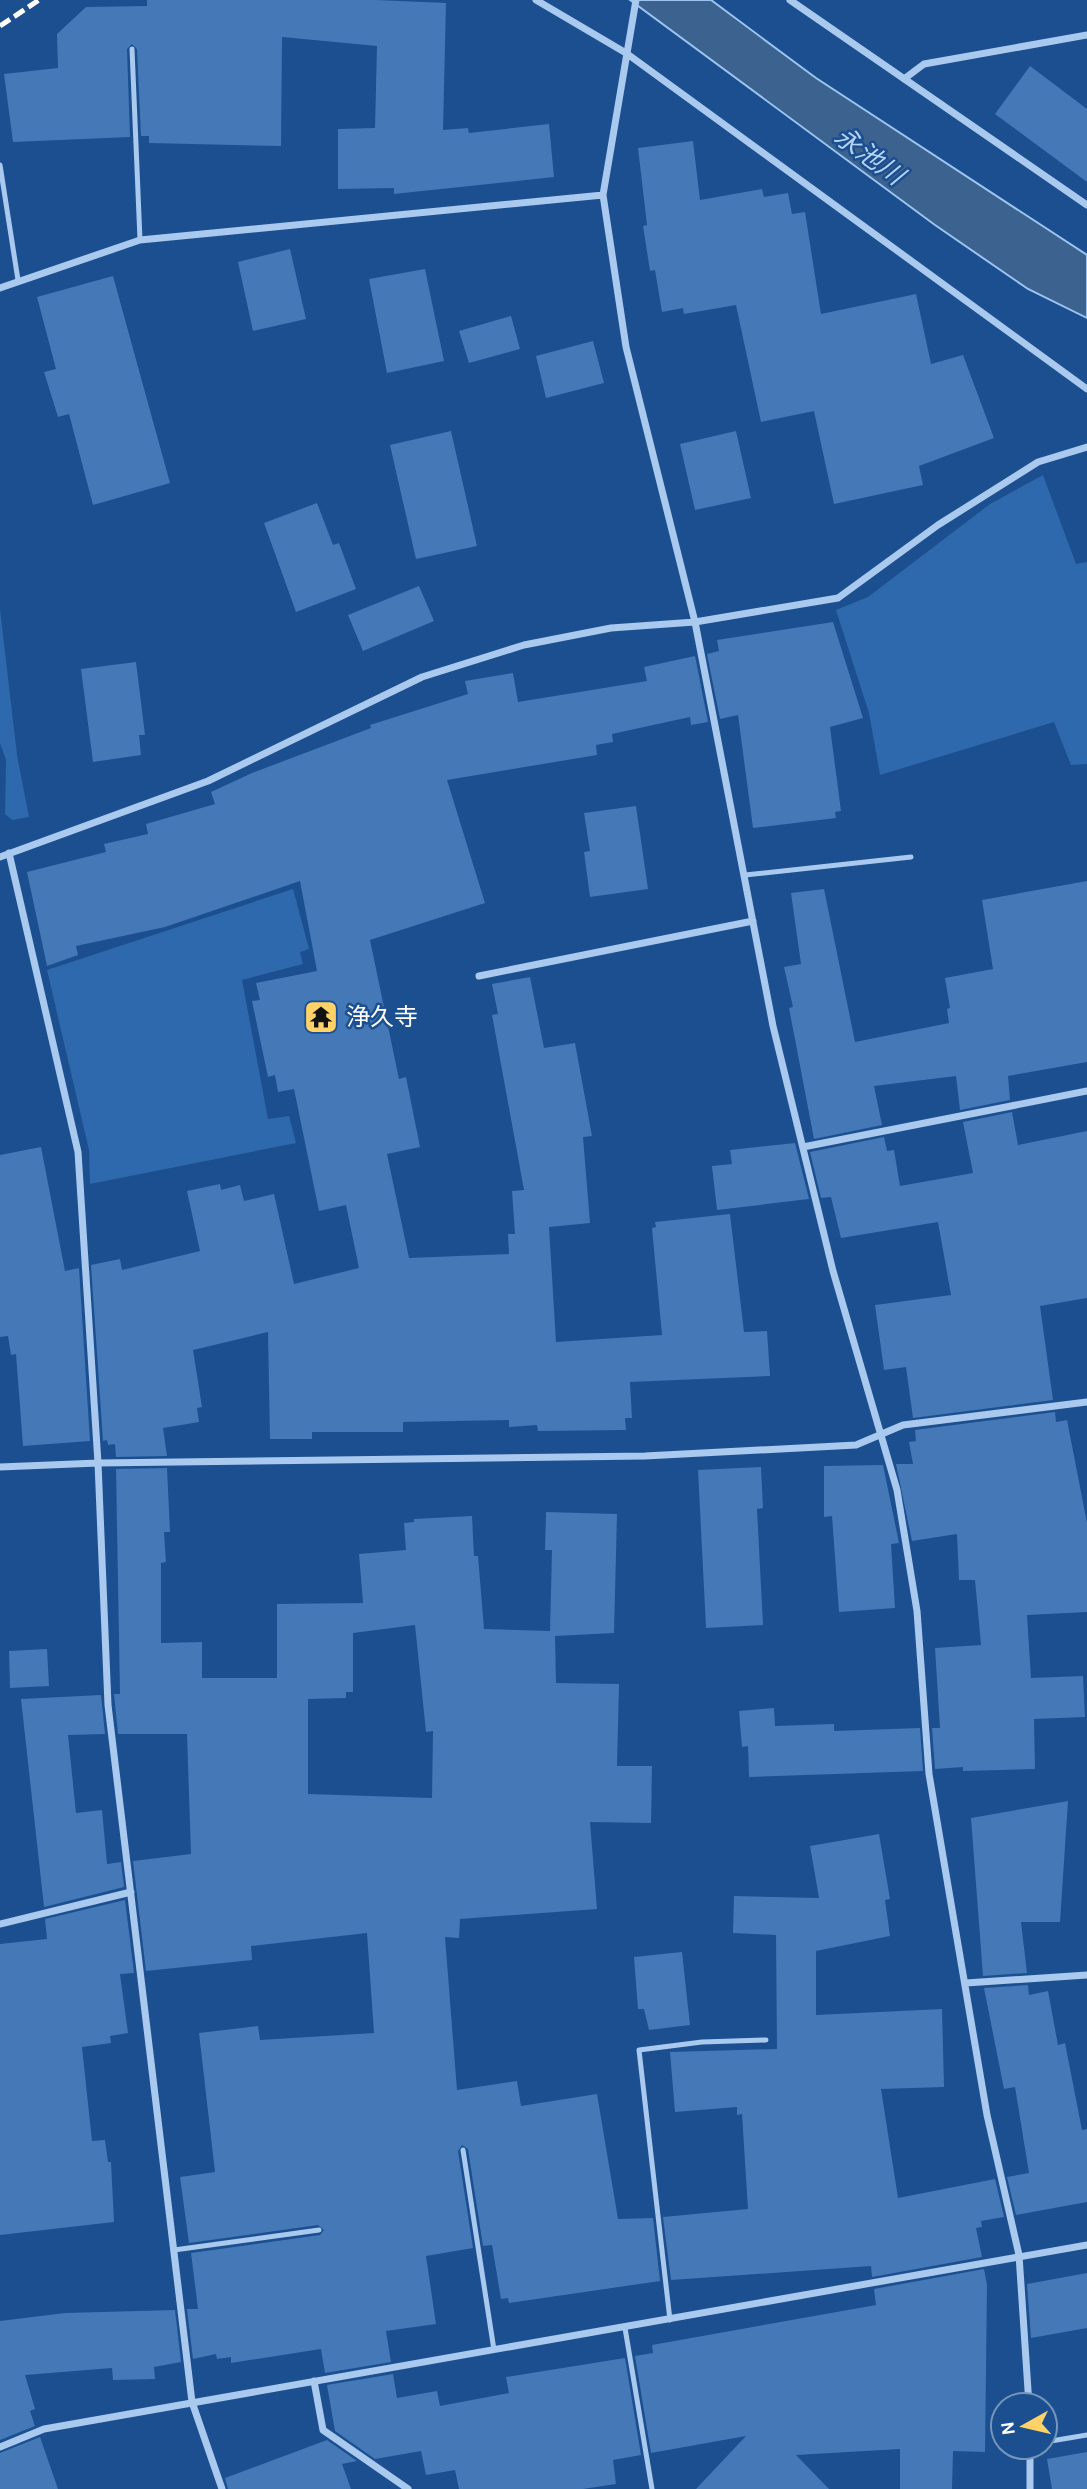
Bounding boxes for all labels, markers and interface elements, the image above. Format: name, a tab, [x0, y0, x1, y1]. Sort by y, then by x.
water label: 永池川	[828, 121, 912, 193]
temple icon: 浄久寺	[302, 998, 340, 1036]
place label: 浄久寺	[346, 1003, 418, 1031]
north arrow	[989, 2391, 1059, 2461]
text: N	[996, 2420, 1020, 2437]

